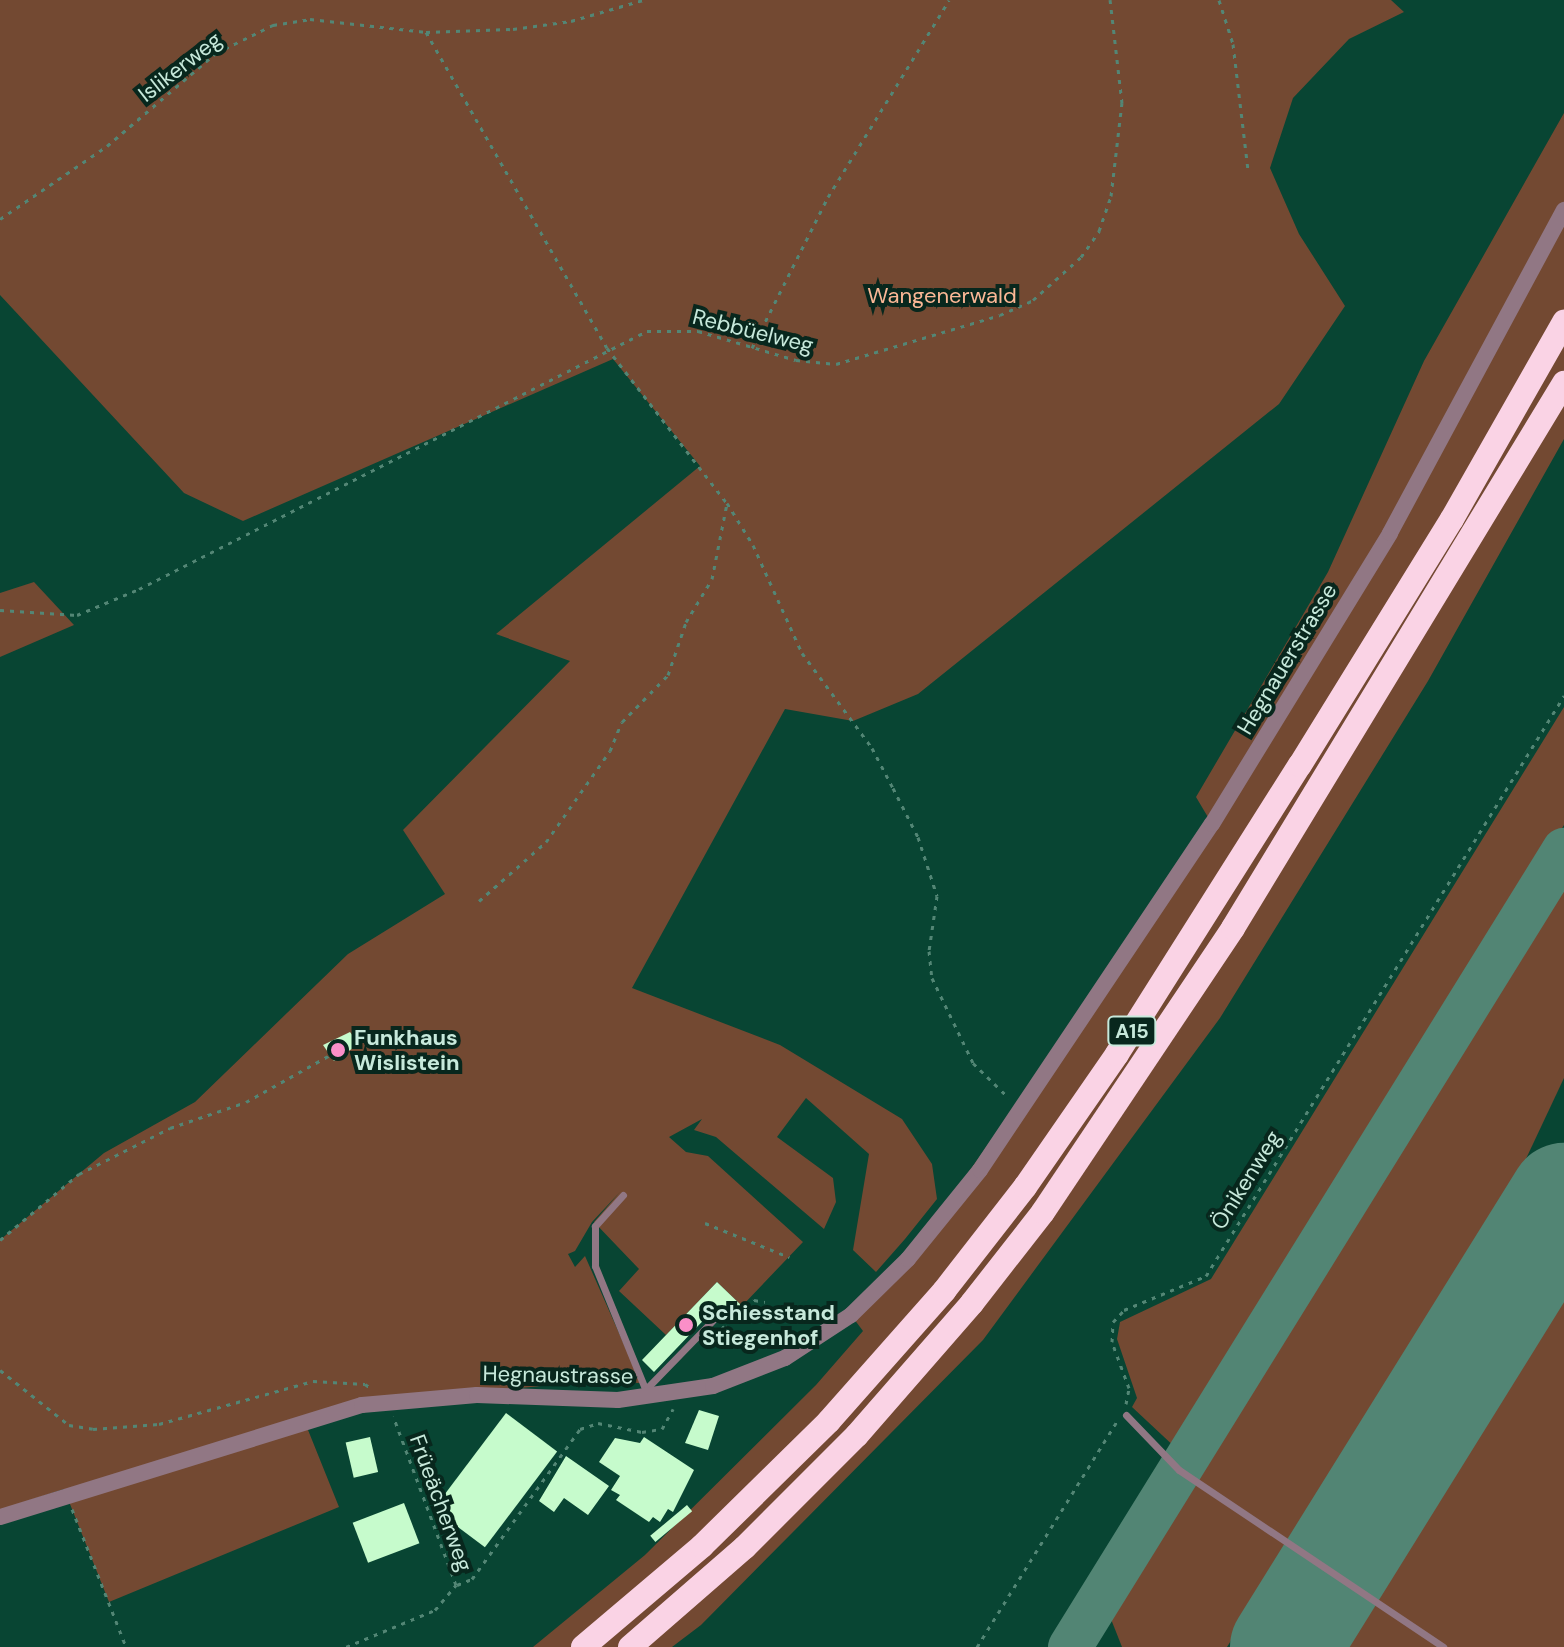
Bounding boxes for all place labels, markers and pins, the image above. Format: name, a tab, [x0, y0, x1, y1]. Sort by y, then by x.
place label: Funkhaus Wislistein	[354, 1024, 459, 1076]
marker: Funkhaus Wislistein	[329, 1041, 347, 1059]
place label: Schiesstand Stiegenhof	[702, 1299, 835, 1350]
marker: Schiesstand Stiegenhof	[677, 1316, 695, 1334]

